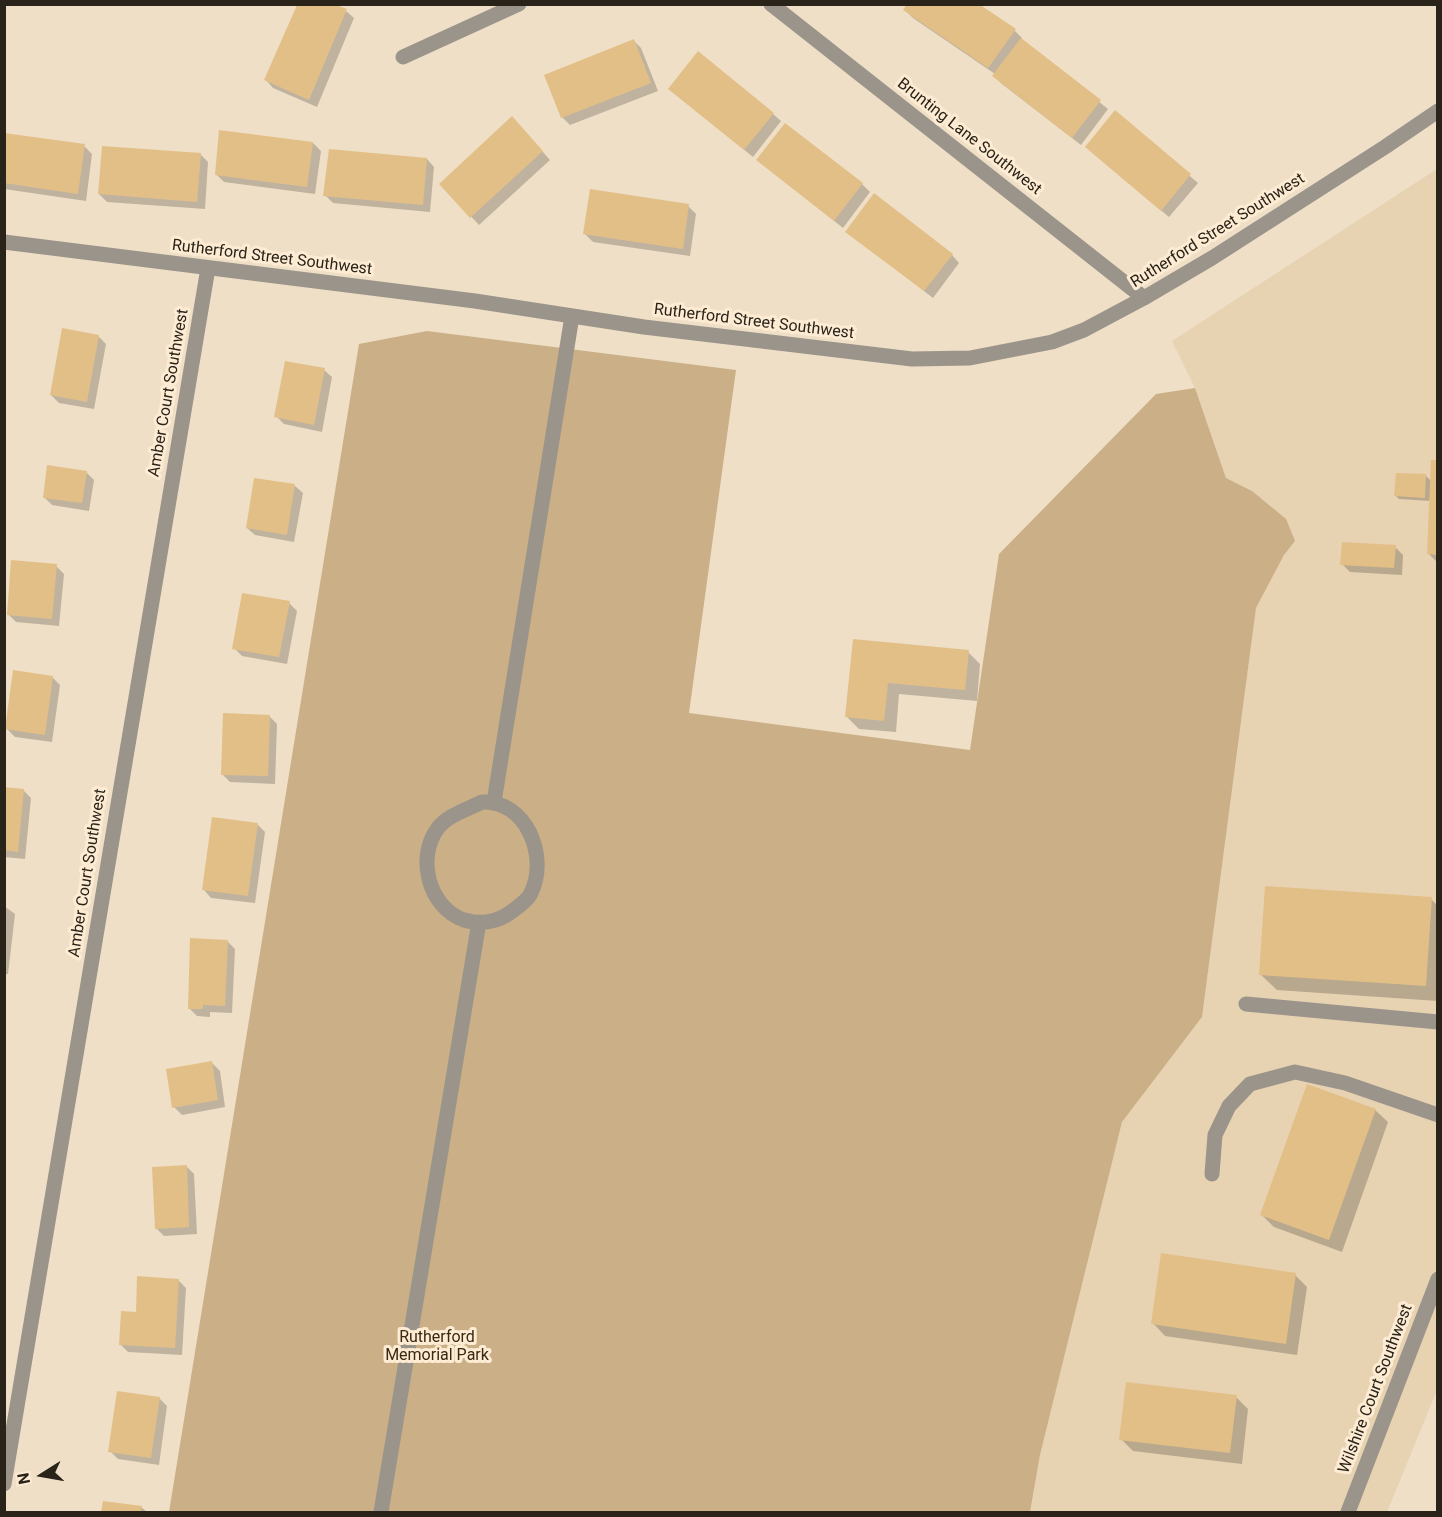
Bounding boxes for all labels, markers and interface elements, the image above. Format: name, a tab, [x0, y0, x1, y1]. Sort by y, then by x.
street label: Brunting Lane Southwest	[893, 75, 1045, 199]
street label: Rutherford Street Southwest	[1128, 170, 1308, 292]
street label: Rutherford Street Southwest	[171, 236, 373, 280]
street label: Rutherford Street Southwest	[653, 300, 855, 344]
street label: Amber Court Southwest	[145, 308, 193, 478]
street label: Amber Court Southwest	[65, 787, 111, 959]
street label: Wilshire Court Southwest	[1335, 1302, 1417, 1476]
park label: Rutherford Memorial Park	[385, 1328, 489, 1366]
north arrow	[12, 1445, 72, 1505]
text: N	[13, 1471, 34, 1486]

